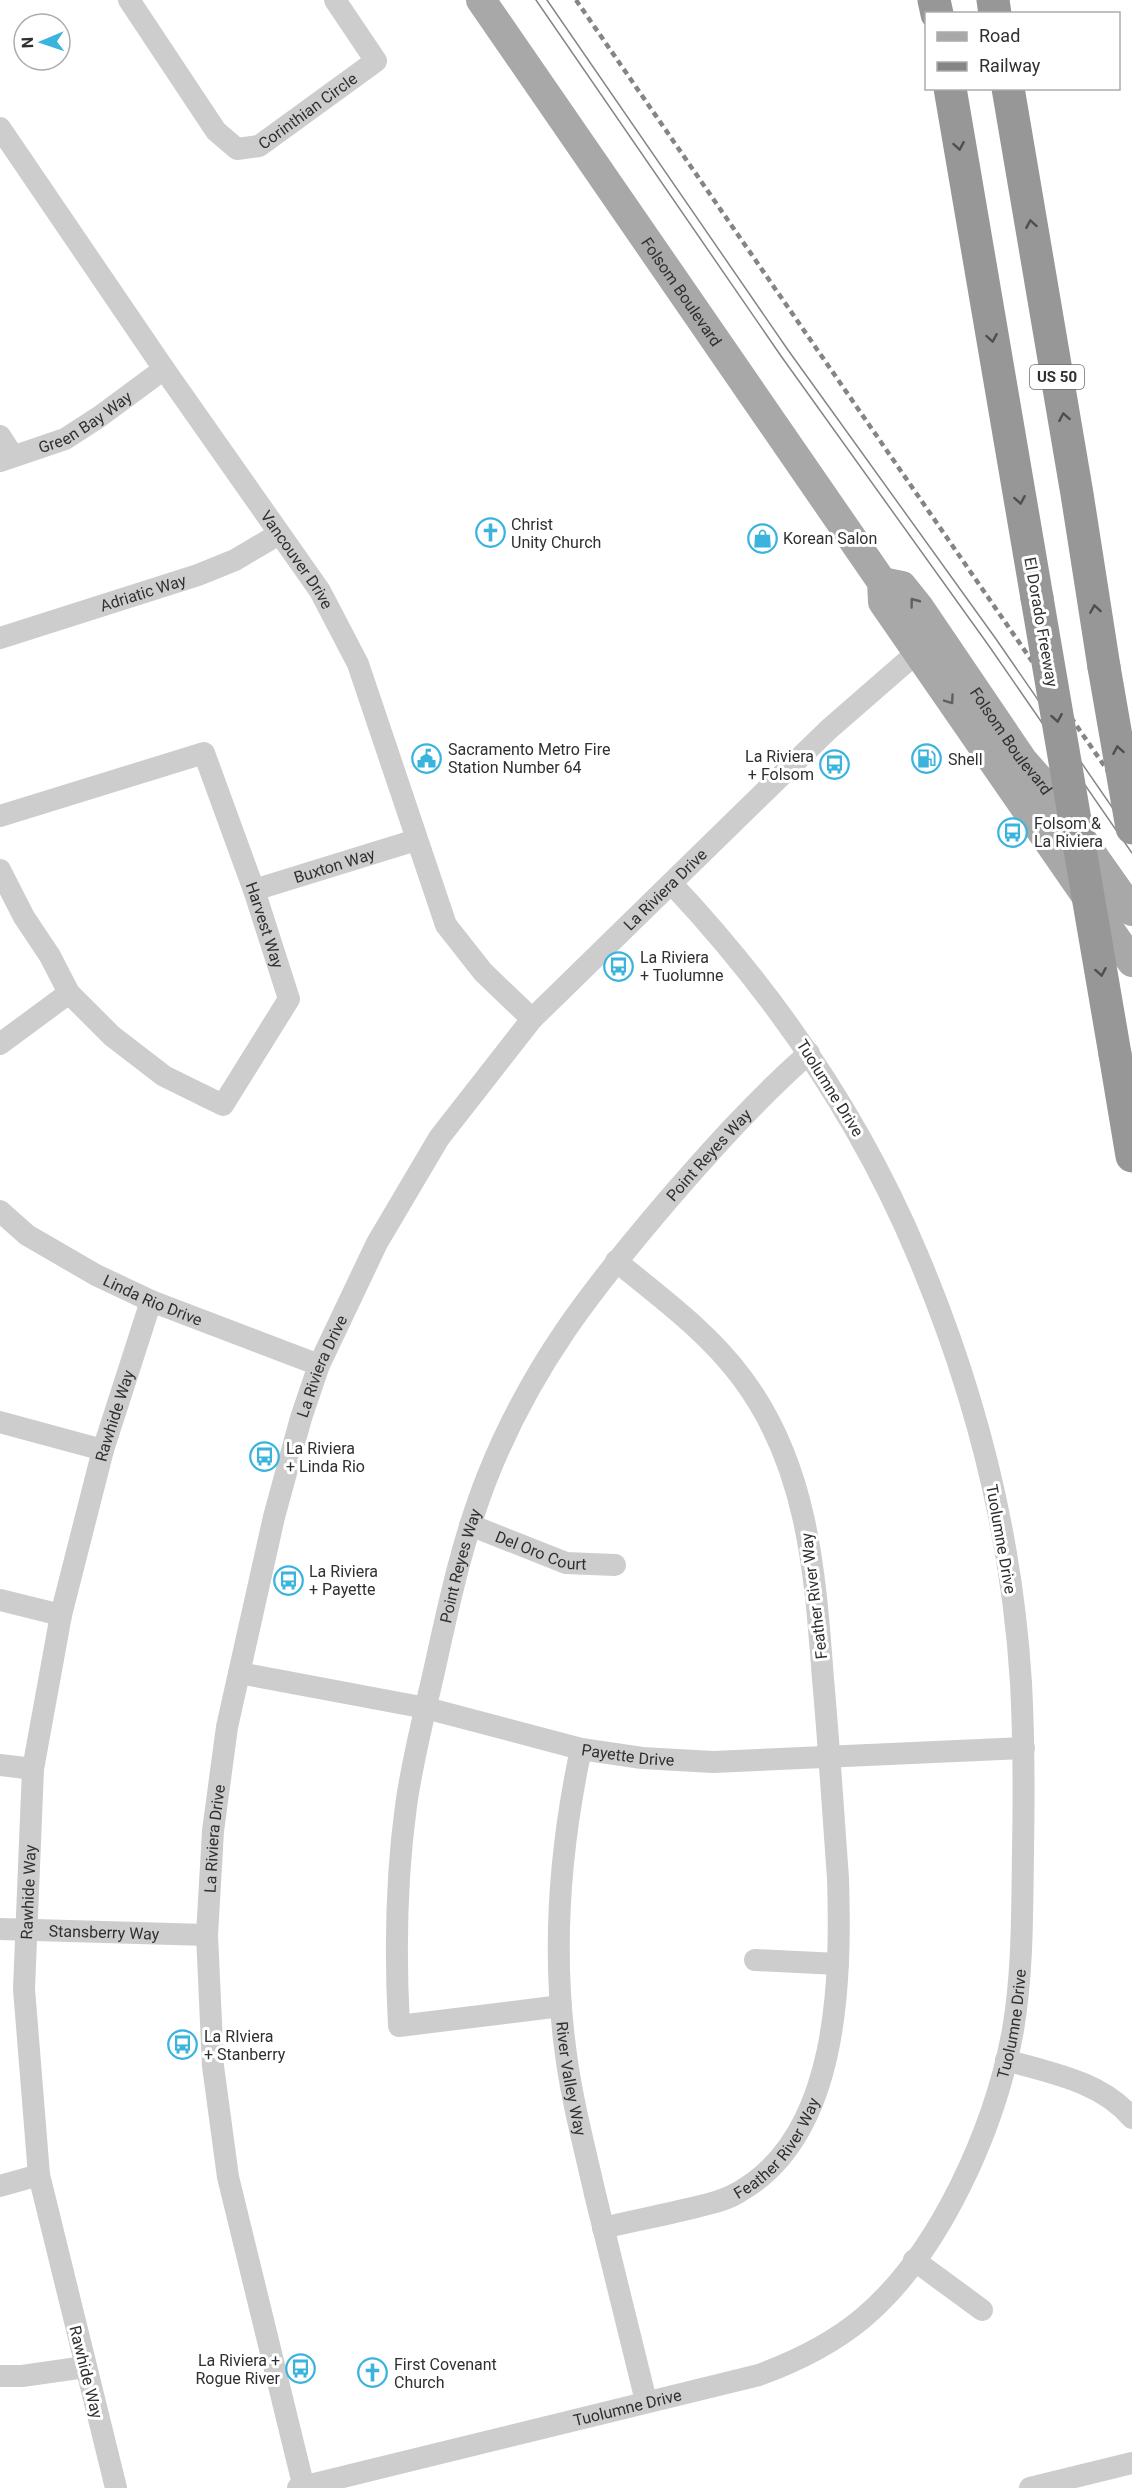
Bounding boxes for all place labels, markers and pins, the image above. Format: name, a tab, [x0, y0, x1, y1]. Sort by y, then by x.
place label: Christ Unity Church	[511, 515, 601, 552]
church icon: Christ Unity Church	[474, 517, 506, 549]
shop icon: Korean Salon	[746, 522, 778, 554]
place label: Korean Salon	[783, 529, 877, 548]
place label: Sacramento Metro Fire Station Number 64	[448, 740, 610, 777]
public building icon: Sacramento Metro Fire Station Number 64	[411, 742, 443, 774]
fuel station icon: Shell	[911, 743, 943, 775]
place label: La Riviera + Folsom	[745, 747, 814, 784]
bus stop icon: La Riviera + Folsom	[819, 749, 851, 781]
place label: Shell	[948, 750, 983, 769]
place label: Folsom & La Riviera	[1034, 814, 1103, 851]
bus stop icon: Folsom & La Riviera	[997, 816, 1029, 848]
place label: La Riviera + Tuolumne	[640, 948, 724, 985]
bus stop icon: La Riviera + Tuolumne	[603, 950, 635, 982]
place label: La Riviera + Linda Rio	[286, 1439, 365, 1476]
bus stop icon: La Riviera + Linda Rio	[249, 1441, 281, 1473]
place label: La Riviera + Payette	[309, 1562, 378, 1599]
bus stop icon: La Riviera + Payette	[272, 1564, 304, 1596]
place label: La RIviera + Stanberry	[204, 2027, 286, 2064]
bus stop icon: La RIviera + Stanberry	[167, 2029, 199, 2061]
place label: La Riviera + Rogue River	[195, 2351, 281, 2388]
bus stop icon: La Riviera + Rogue River	[285, 2353, 317, 2385]
place label: First Covenant Church	[394, 2355, 497, 2392]
church icon: First Covenant Church	[357, 2357, 389, 2389]

